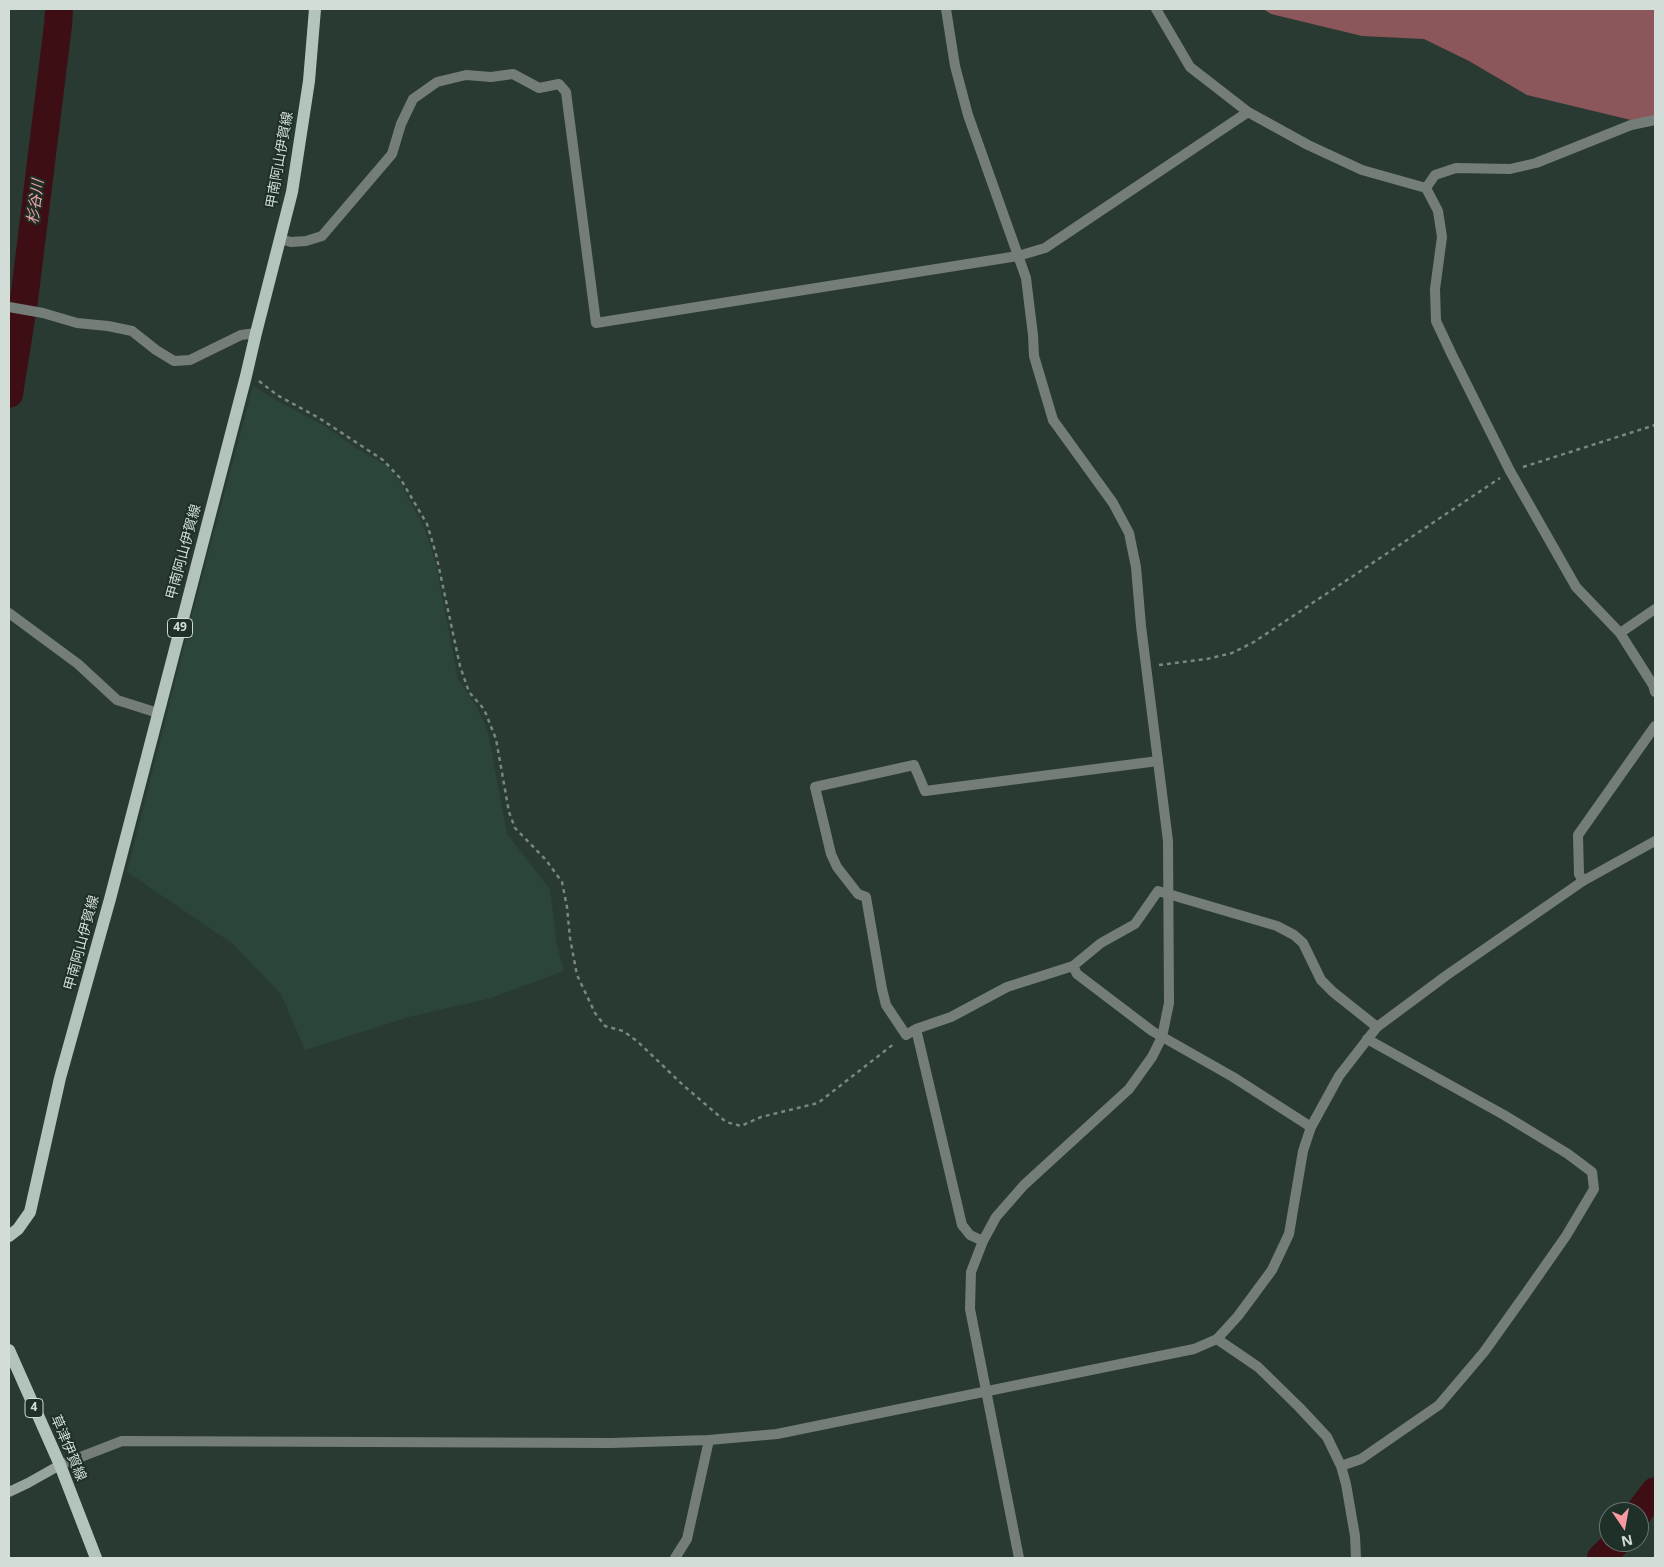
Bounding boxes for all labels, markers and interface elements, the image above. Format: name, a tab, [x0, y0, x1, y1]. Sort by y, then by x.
street label: 甲南阿山伊賀線	[263, 110, 297, 210]
water label: 杉谷川	[24, 179, 48, 225]
street label: 甲南阿山伊賀線	[163, 502, 205, 602]
road number: 49	[168, 618, 192, 638]
street label: 甲南阿山伊賀線	[61, 893, 103, 993]
road number: 4	[25, 1399, 43, 1418]
street label: 草津伊賀線	[47, 1413, 89, 1483]
north arrow	[1599, 1502, 1649, 1552]
text: N	[1619, 1531, 1635, 1552]

